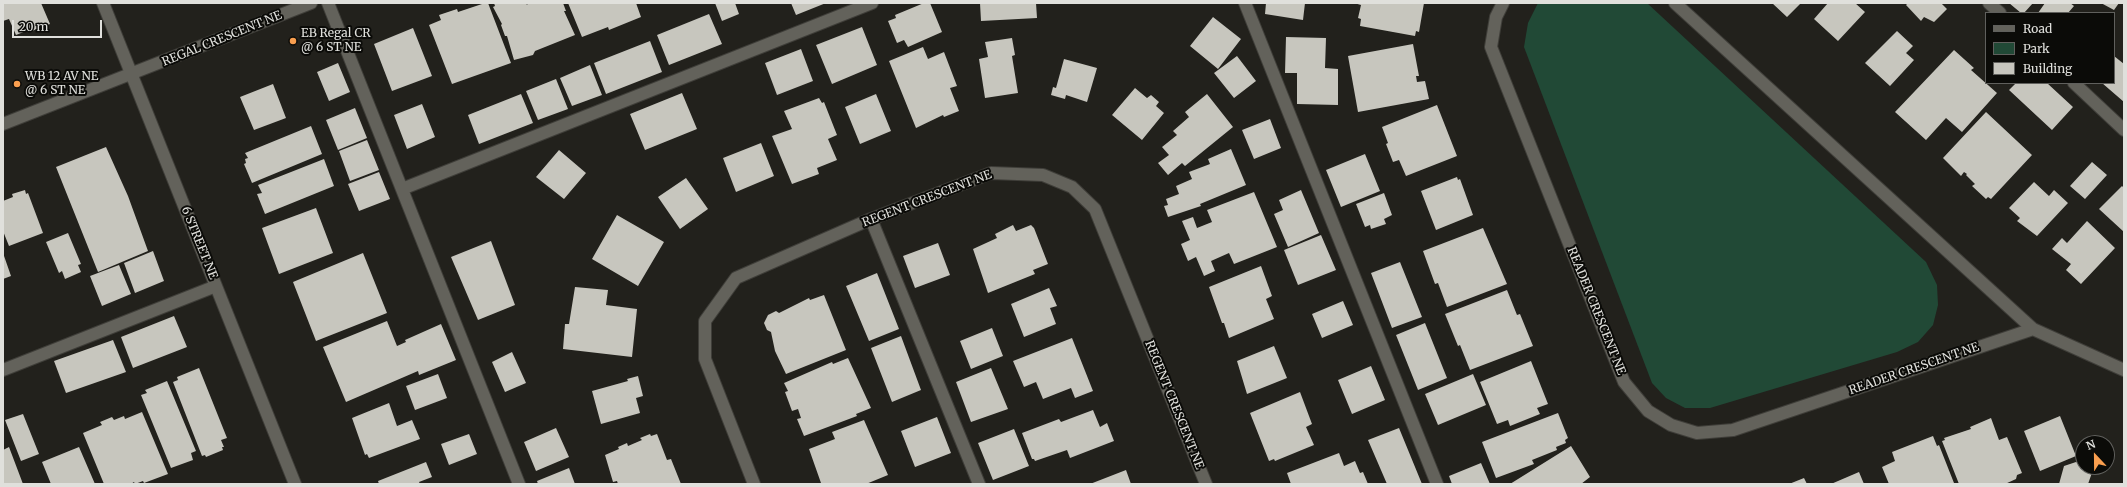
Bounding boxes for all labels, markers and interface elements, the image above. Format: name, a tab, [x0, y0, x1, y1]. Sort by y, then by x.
street label: REGAL CRESCENT NE	[160, 8, 284, 70]
scale bar	[14, 12, 104, 38]
legend	[1985, 12, 2115, 84]
text: 20 m	[19, 19, 48, 34]
text: Road	[2023, 21, 2052, 36]
place label: EB Regal CR @ 6 ST NE	[301, 27, 371, 55]
marker: EB Regal CR @ 6 ST NE	[288, 36, 298, 46]
text: Park	[2023, 41, 2050, 56]
text: Building	[2023, 61, 2072, 76]
place label: WB 12 AV NE @ 6 ST NE	[25, 70, 98, 98]
marker: WB 12 AV NE @ 6 ST NE	[12, 79, 22, 89]
street label: REGENT CRESCENT NE	[860, 168, 994, 230]
street label: 6 STREET NE	[178, 205, 220, 281]
street label: READER CRESCENT NE	[1564, 245, 1628, 377]
street label: REGENT CRESCENT NE	[1142, 339, 1206, 471]
street label: READER CRESCENT NE	[1847, 340, 1981, 398]
north arrow	[2075, 435, 2115, 475]
text: N	[2084, 437, 2098, 453]

